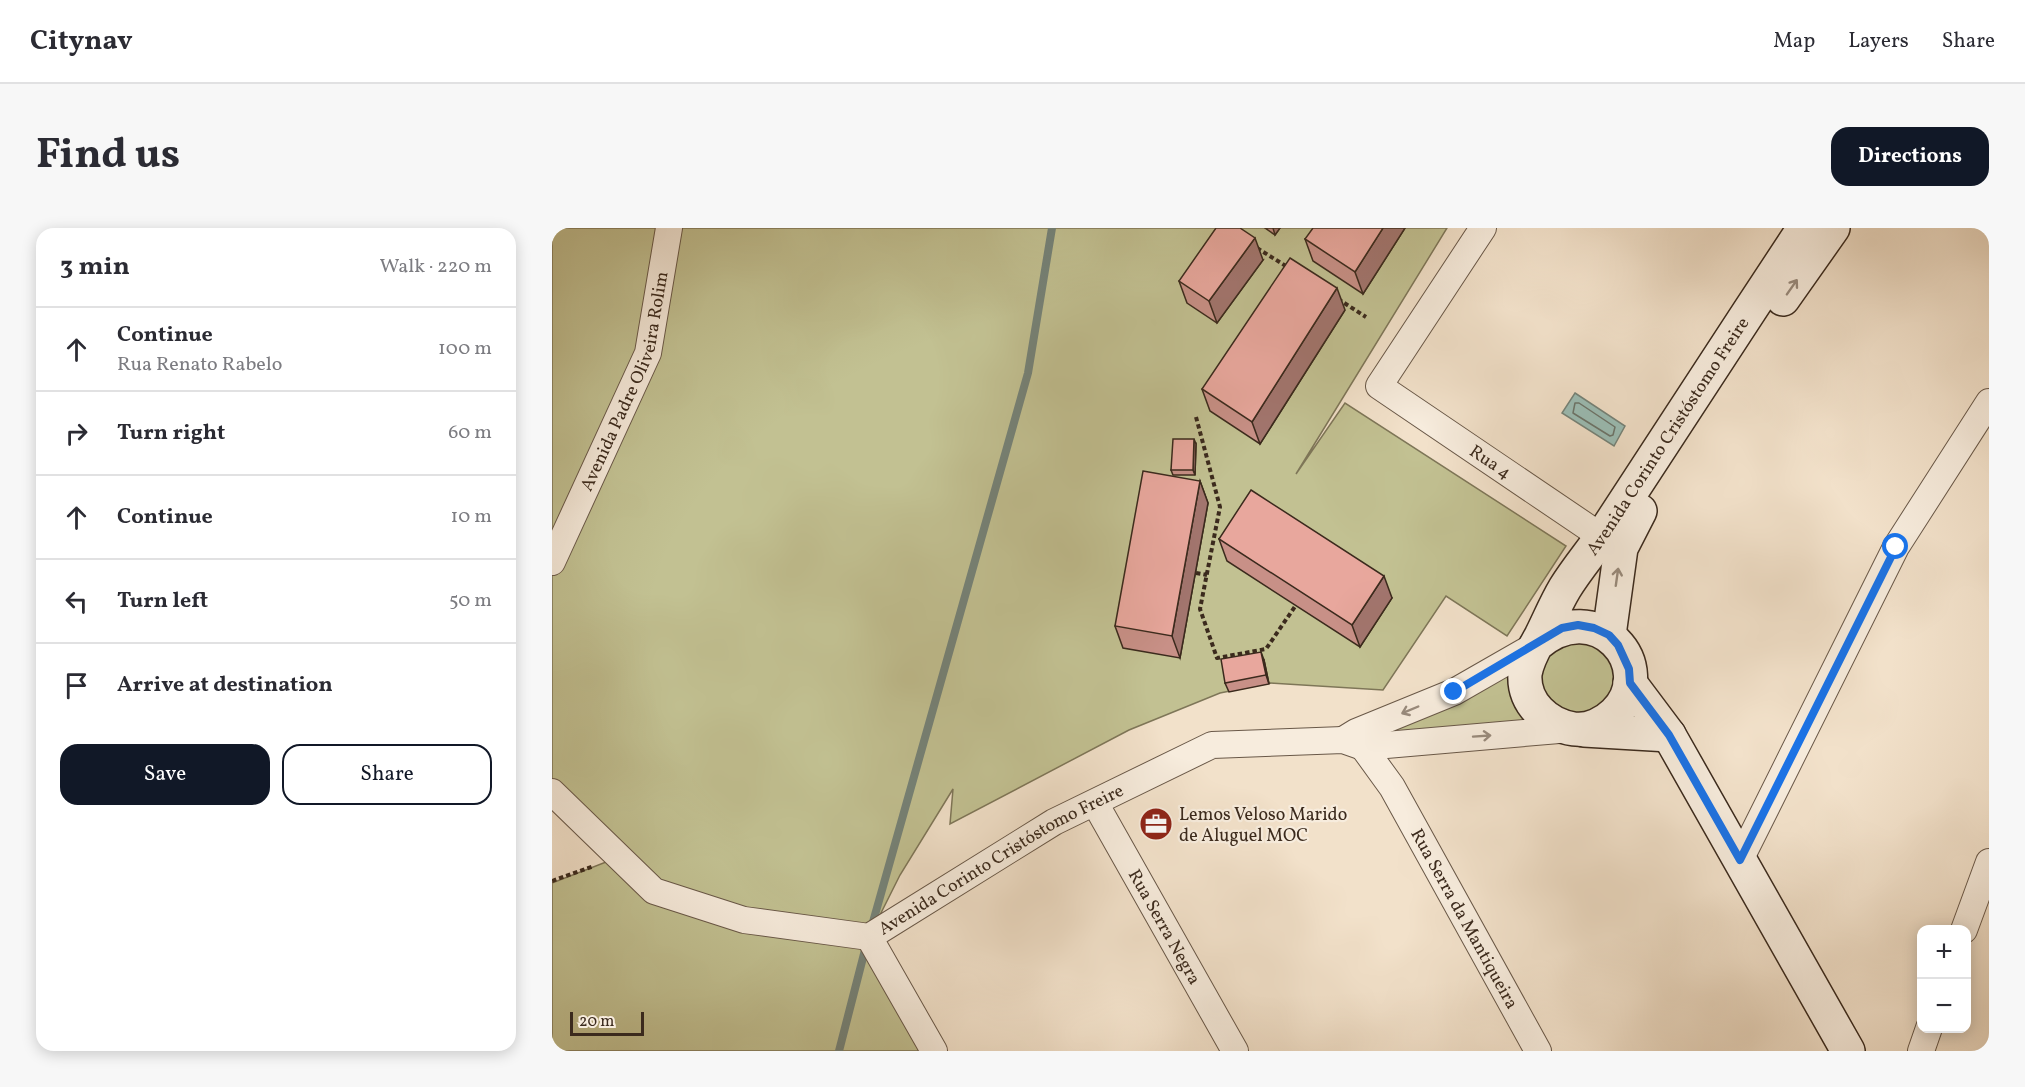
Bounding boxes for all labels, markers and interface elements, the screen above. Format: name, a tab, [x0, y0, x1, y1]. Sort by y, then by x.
text: Citynav	[30, 22, 133, 61]
text: Map	[1773, 27, 1815, 56]
text: Layers	[1848, 27, 1909, 56]
text: Share	[1942, 27, 1995, 56]
text: Find us	[36, 127, 180, 186]
button: Directions	[1831, 127, 1989, 186]
text: 3 min	[60, 249, 130, 285]
text: Walk · 220 m	[380, 253, 492, 281]
street label: Avenida Padre Oliveira Rolim	[575, 270, 676, 496]
one-way arrow	[1785, 279, 1798, 295]
street label: Avenida Corinto Cristóstomo Freire	[1581, 313, 1756, 561]
text: Continue	[117, 320, 213, 351]
icon: ahead	[60, 333, 93, 366]
text: 100 m	[438, 335, 492, 363]
text: Rua Renato Rabelo	[117, 351, 282, 379]
icon: right	[60, 417, 93, 450]
text: Turn right	[117, 418, 225, 449]
text: 60 m	[448, 419, 492, 447]
street label: Rua 4	[1464, 440, 1516, 486]
icon: ahead	[60, 501, 93, 534]
text: Continue	[117, 502, 213, 533]
text: 10 m	[451, 503, 492, 531]
route start	[1882, 533, 1908, 559]
one-way arrow	[1611, 568, 1622, 588]
icon: left	[60, 585, 93, 618]
text: Turn left	[117, 586, 208, 617]
text: 50 m	[449, 587, 492, 615]
icon: arrive	[60, 669, 93, 702]
text: Arrive at destination	[117, 670, 333, 701]
route end	[1440, 678, 1466, 704]
one-way arrow	[1401, 705, 1419, 716]
one-way arrow	[1472, 730, 1492, 741]
button: Save	[60, 744, 270, 805]
button: Share	[282, 744, 492, 805]
street label: Avenida Corinto Cristóstomo Freire	[874, 779, 1128, 942]
place label: Lemos Veloso Marido de Aluguel MOC	[1179, 803, 1347, 849]
office icon: Lemos Veloso Marido de Aluguel MOC	[1138, 806, 1174, 842]
street label: Rua Serra da Mantiqueira	[1403, 825, 1523, 1014]
street label: Rua Serra Negra	[1121, 865, 1206, 990]
map controls	[1917, 925, 1971, 1033]
button: +	[1917, 925, 1971, 979]
button: −	[1917, 979, 1971, 1033]
scale bar	[570, 1009, 644, 1036]
text: 20 m	[579, 1011, 614, 1033]

